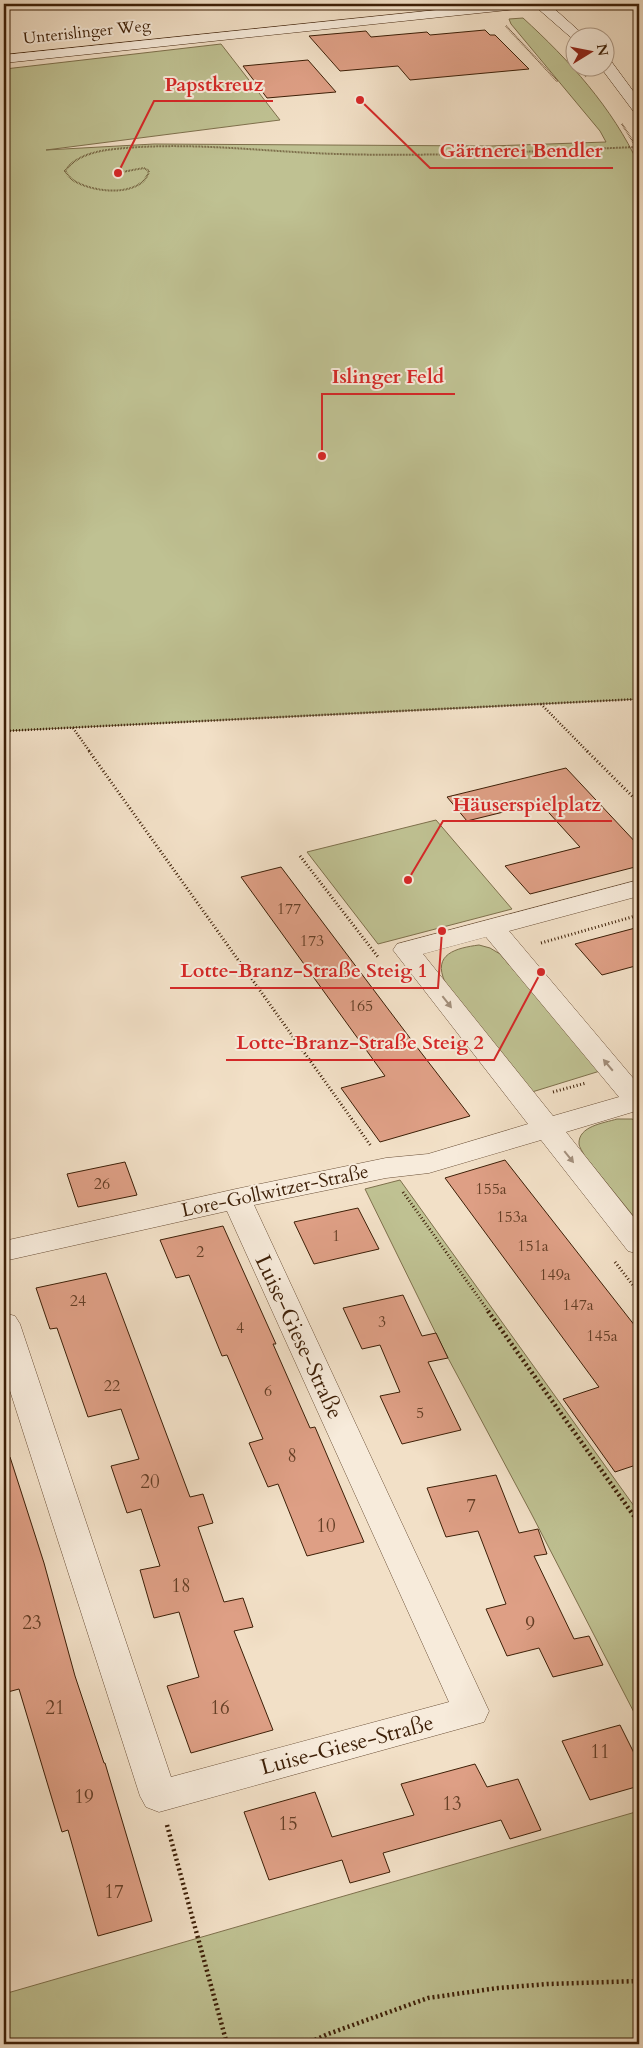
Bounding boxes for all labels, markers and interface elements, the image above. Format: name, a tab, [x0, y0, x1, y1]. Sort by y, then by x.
street label: Unterislinger Weg	[22, 14, 152, 50]
north arrow	[566, 28, 616, 78]
text: N	[592, 42, 613, 57]
callout: Papstkreuz	[154, 66, 273, 101]
text: Papstkreuz	[165, 71, 264, 98]
callout: Gärtnerei Bendler	[430, 133, 613, 168]
text: Gärtnerei Bendler	[440, 137, 603, 164]
callout: Islinger Feld	[322, 359, 455, 394]
text: Islinger Feld	[332, 363, 445, 390]
callout: Häuserspielplatz	[443, 786, 612, 821]
text: Häuserspielplatz	[453, 791, 601, 818]
house number: 177	[277, 898, 301, 920]
house number: 173	[300, 930, 324, 952]
callout: Lotte-Branz-Straße Steig 1	[170, 953, 438, 988]
text: Lotte-Branz-Straße Steig 1	[180, 957, 428, 984]
house number: 165	[349, 995, 373, 1017]
one-way arrow	[441, 995, 452, 1008]
callout: Lotte-Branz-Straße Steig 2	[226, 1025, 494, 1060]
text: Lotte-Branz-Straße Steig 2	[236, 1029, 484, 1056]
one-way arrow	[603, 1059, 614, 1071]
one-way arrow	[564, 1151, 575, 1164]
street label: Lore-Gollwitzer-Straße	[179, 1158, 371, 1224]
house number: 26	[94, 1173, 110, 1195]
house number: 155a	[475, 1178, 507, 1200]
house number: 153a	[496, 1206, 528, 1228]
house number: 1	[332, 1225, 340, 1247]
house number: 151a	[517, 1235, 549, 1257]
house number: 2	[196, 1241, 204, 1263]
street label: Luise-Giese-Straße	[248, 1250, 350, 1424]
house number: 149a	[539, 1264, 571, 1286]
house number: 24	[70, 1290, 86, 1312]
house number: 147a	[562, 1294, 594, 1316]
house number: 3	[378, 1311, 386, 1333]
house number: 4	[236, 1317, 244, 1339]
house number: 145a	[586, 1325, 618, 1347]
house number: 22	[104, 1375, 120, 1397]
house number: 6	[264, 1380, 272, 1402]
house number: 5	[416, 1402, 424, 1424]
house number: 8	[287, 1443, 297, 1469]
house number: 20	[140, 1469, 160, 1495]
house number: 7	[466, 1493, 476, 1519]
house number: 10	[316, 1513, 336, 1539]
house number: 18	[171, 1573, 191, 1599]
house number: 23	[22, 1610, 42, 1636]
house number: 9	[525, 1611, 535, 1637]
house number: 21	[45, 1695, 65, 1721]
house number: 16	[210, 1695, 230, 1721]
street label: Luise-Giese-Straße	[257, 1707, 437, 1783]
house number: 11	[590, 1739, 610, 1765]
house number: 19	[74, 1784, 94, 1810]
house number: 13	[442, 1791, 462, 1817]
house number: 15	[278, 1811, 298, 1837]
house number: 17	[104, 1879, 124, 1905]

